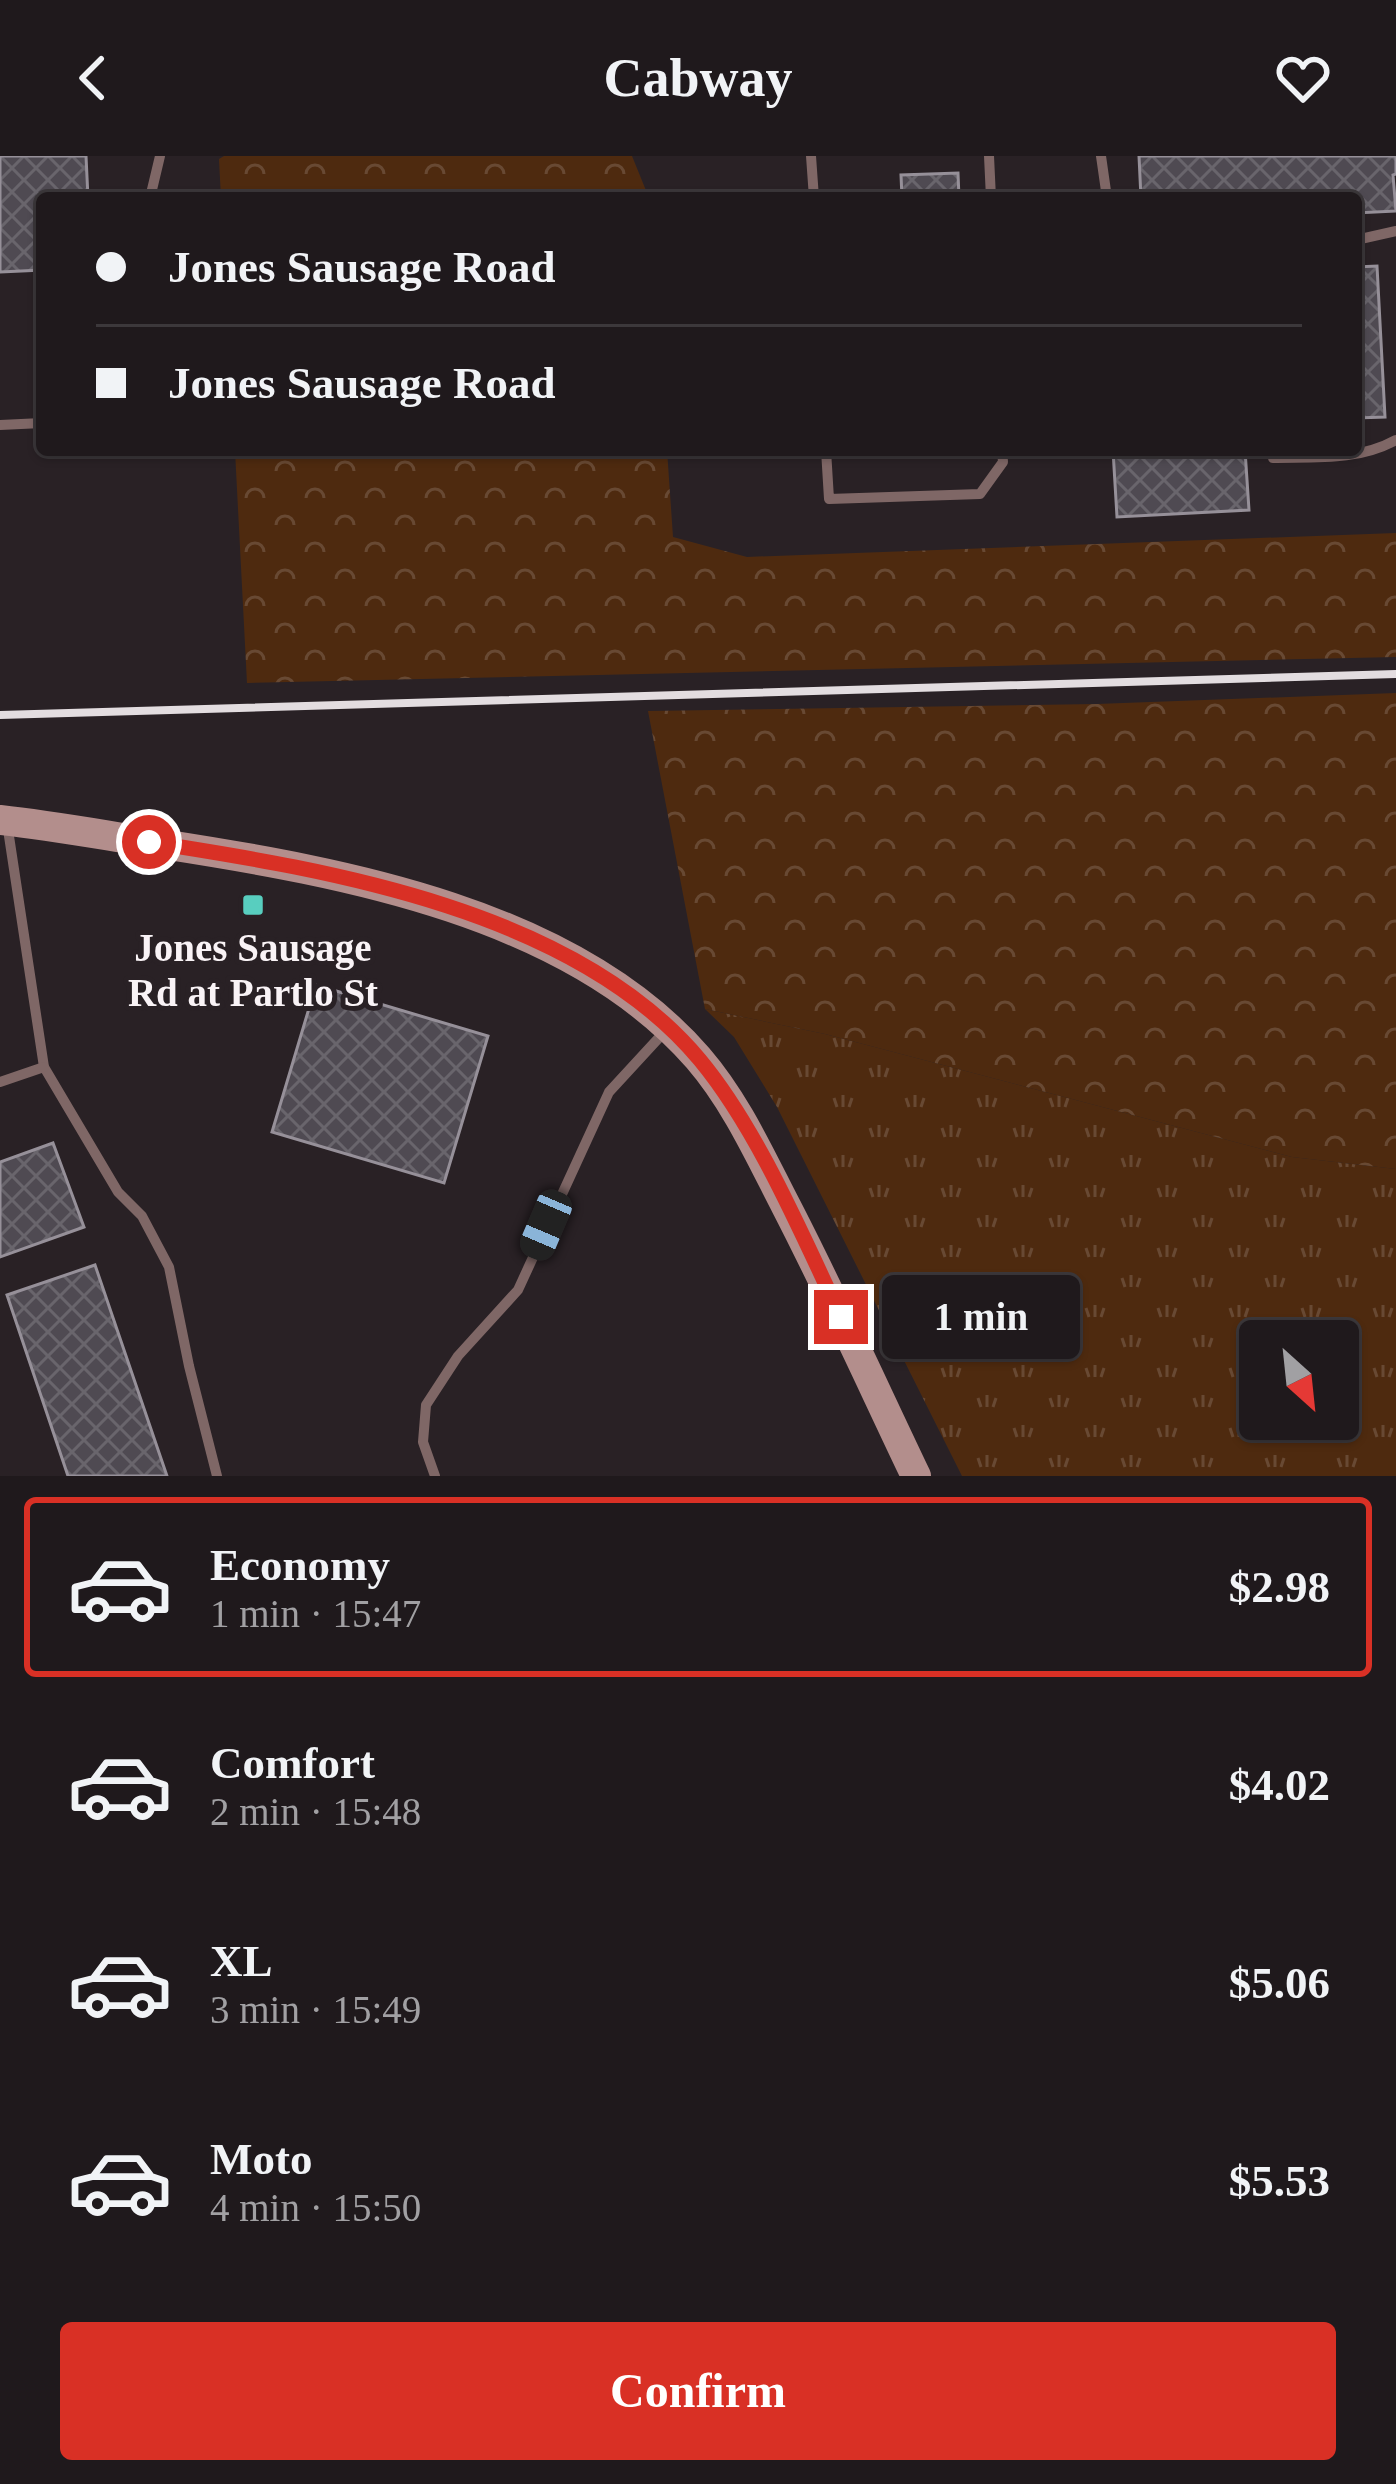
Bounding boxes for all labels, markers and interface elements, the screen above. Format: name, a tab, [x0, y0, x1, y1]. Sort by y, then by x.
icon: back	[60, 45, 126, 111]
icon: heart	[1270, 45, 1336, 111]
text: Cabway	[603, 48, 793, 108]
text: Jones Sausage Road	[168, 242, 556, 292]
text: Jones Sausage Road	[168, 358, 556, 408]
route start	[122, 815, 176, 869]
marker: Jones Sausage Rd at Partlo St	[240, 892, 266, 918]
place label: Jones Sausage Rd at Partlo St	[128, 926, 378, 1014]
car	[515, 1185, 577, 1265]
callout: 1 min	[883, 1275, 1081, 1359]
route end	[814, 1290, 868, 1344]
text: 1 min	[934, 1295, 1028, 1338]
north arrow	[1239, 1320, 1359, 1440]
map controls	[1239, 1320, 1359, 1440]
icon: car	[66, 1533, 174, 1641]
text: Economy	[210, 1540, 390, 1590]
text: $2.98	[1229, 1562, 1330, 1612]
text: 1 min · 15:47	[210, 1592, 421, 1635]
icon: car	[66, 1731, 174, 1839]
text: Comfort	[210, 1738, 375, 1788]
text: $4.02	[1229, 1760, 1330, 1810]
text: 2 min · 15:48	[210, 1790, 421, 1833]
icon: car	[66, 1929, 174, 2037]
text: XL	[210, 1936, 273, 1986]
text: $5.06	[1229, 1958, 1330, 2008]
text: 3 min · 15:49	[210, 1988, 421, 2031]
icon: car	[66, 2127, 174, 2235]
text: Moto	[210, 2134, 312, 2184]
text: $5.53	[1229, 2156, 1330, 2206]
text: 4 min · 15:50	[210, 2186, 421, 2229]
button: Confirm	[60, 2322, 1336, 2460]

